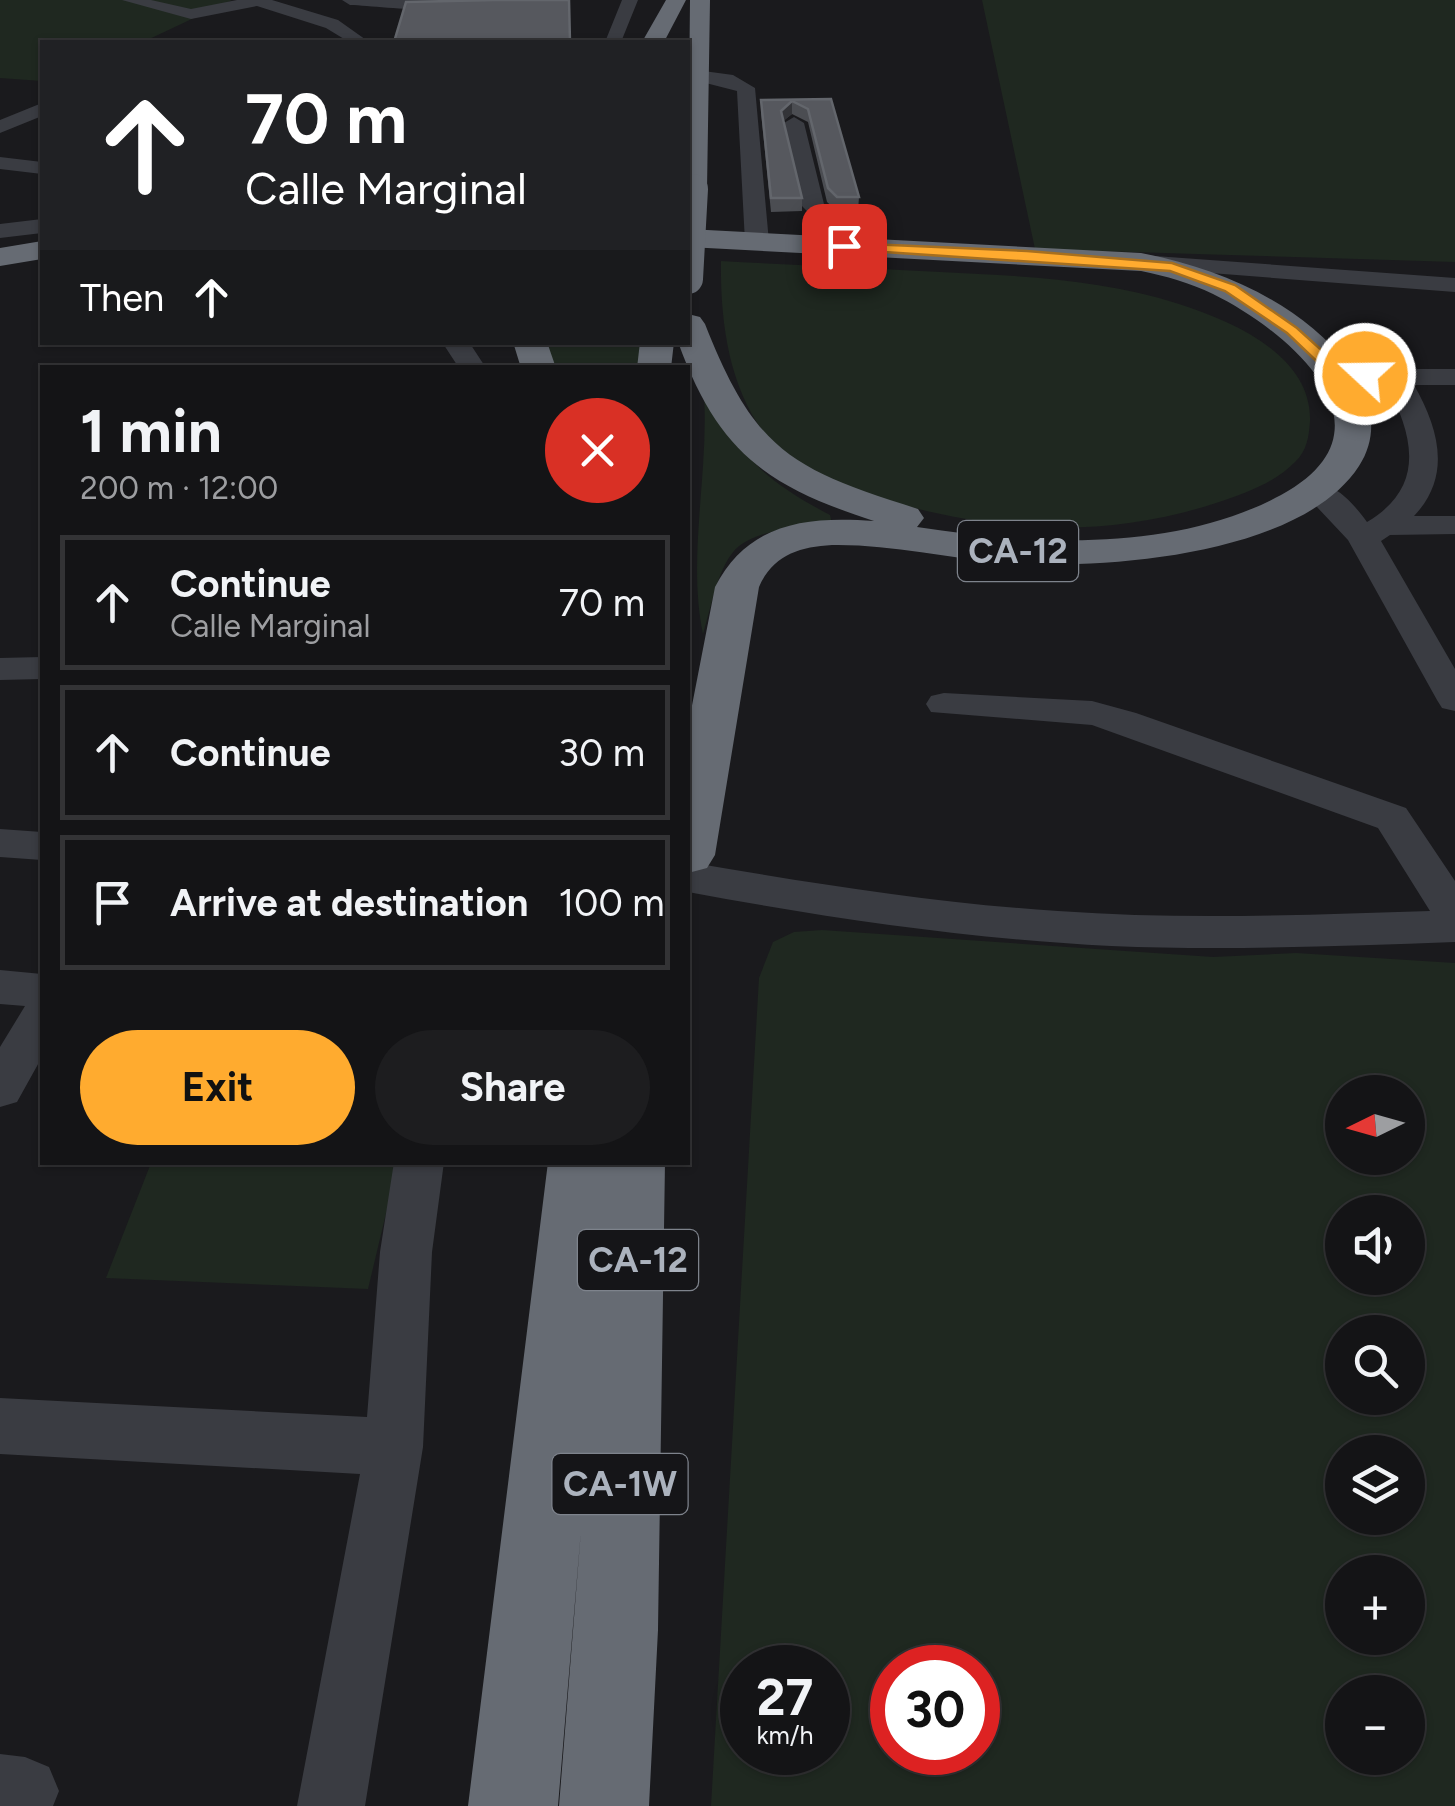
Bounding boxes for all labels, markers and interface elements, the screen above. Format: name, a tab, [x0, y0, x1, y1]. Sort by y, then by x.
text: 70 m	[245, 76, 407, 161]
icon: ahead	[80, 80, 210, 210]
text: Calle Marginal	[245, 161, 527, 215]
pin	[802, 204, 887, 289]
icon: arrive	[817, 219, 872, 274]
icon: ahead	[184, 270, 239, 325]
text: Then	[80, 275, 164, 321]
position arrow	[1313, 322, 1417, 426]
text: 1 min	[80, 395, 222, 467]
button: close	[545, 398, 650, 503]
text: 200 m · 12:00	[80, 469, 278, 507]
road number: CA-12	[958, 521, 1078, 581]
text: Continue	[170, 561, 331, 607]
icon: ahead	[85, 575, 140, 630]
text: 70 m	[559, 580, 645, 626]
text: Calle Marginal	[170, 607, 370, 645]
icon: ahead	[85, 725, 140, 780]
text: Continue	[170, 730, 331, 776]
text: 30 m	[558, 730, 645, 776]
icon: arrive	[85, 875, 140, 930]
text: Arrive at destination	[170, 880, 528, 926]
text: 100 m	[558, 880, 665, 926]
button: Exit	[80, 1030, 355, 1145]
button: Share	[375, 1030, 650, 1145]
north arrow	[1325, 1075, 1425, 1175]
map controls	[1325, 1075, 1425, 1775]
button: sound	[1325, 1195, 1425, 1295]
road number: CA-12	[578, 1230, 698, 1290]
button: search	[1325, 1315, 1425, 1415]
button: layers	[1325, 1435, 1425, 1535]
road number: CA-1W	[552, 1454, 688, 1514]
button: +	[1325, 1555, 1425, 1655]
speed limit sign: 30	[870, 1645, 1000, 1775]
text: 27	[757, 1667, 813, 1728]
button: −	[1325, 1675, 1425, 1775]
text: km/h	[756, 1720, 814, 1750]

